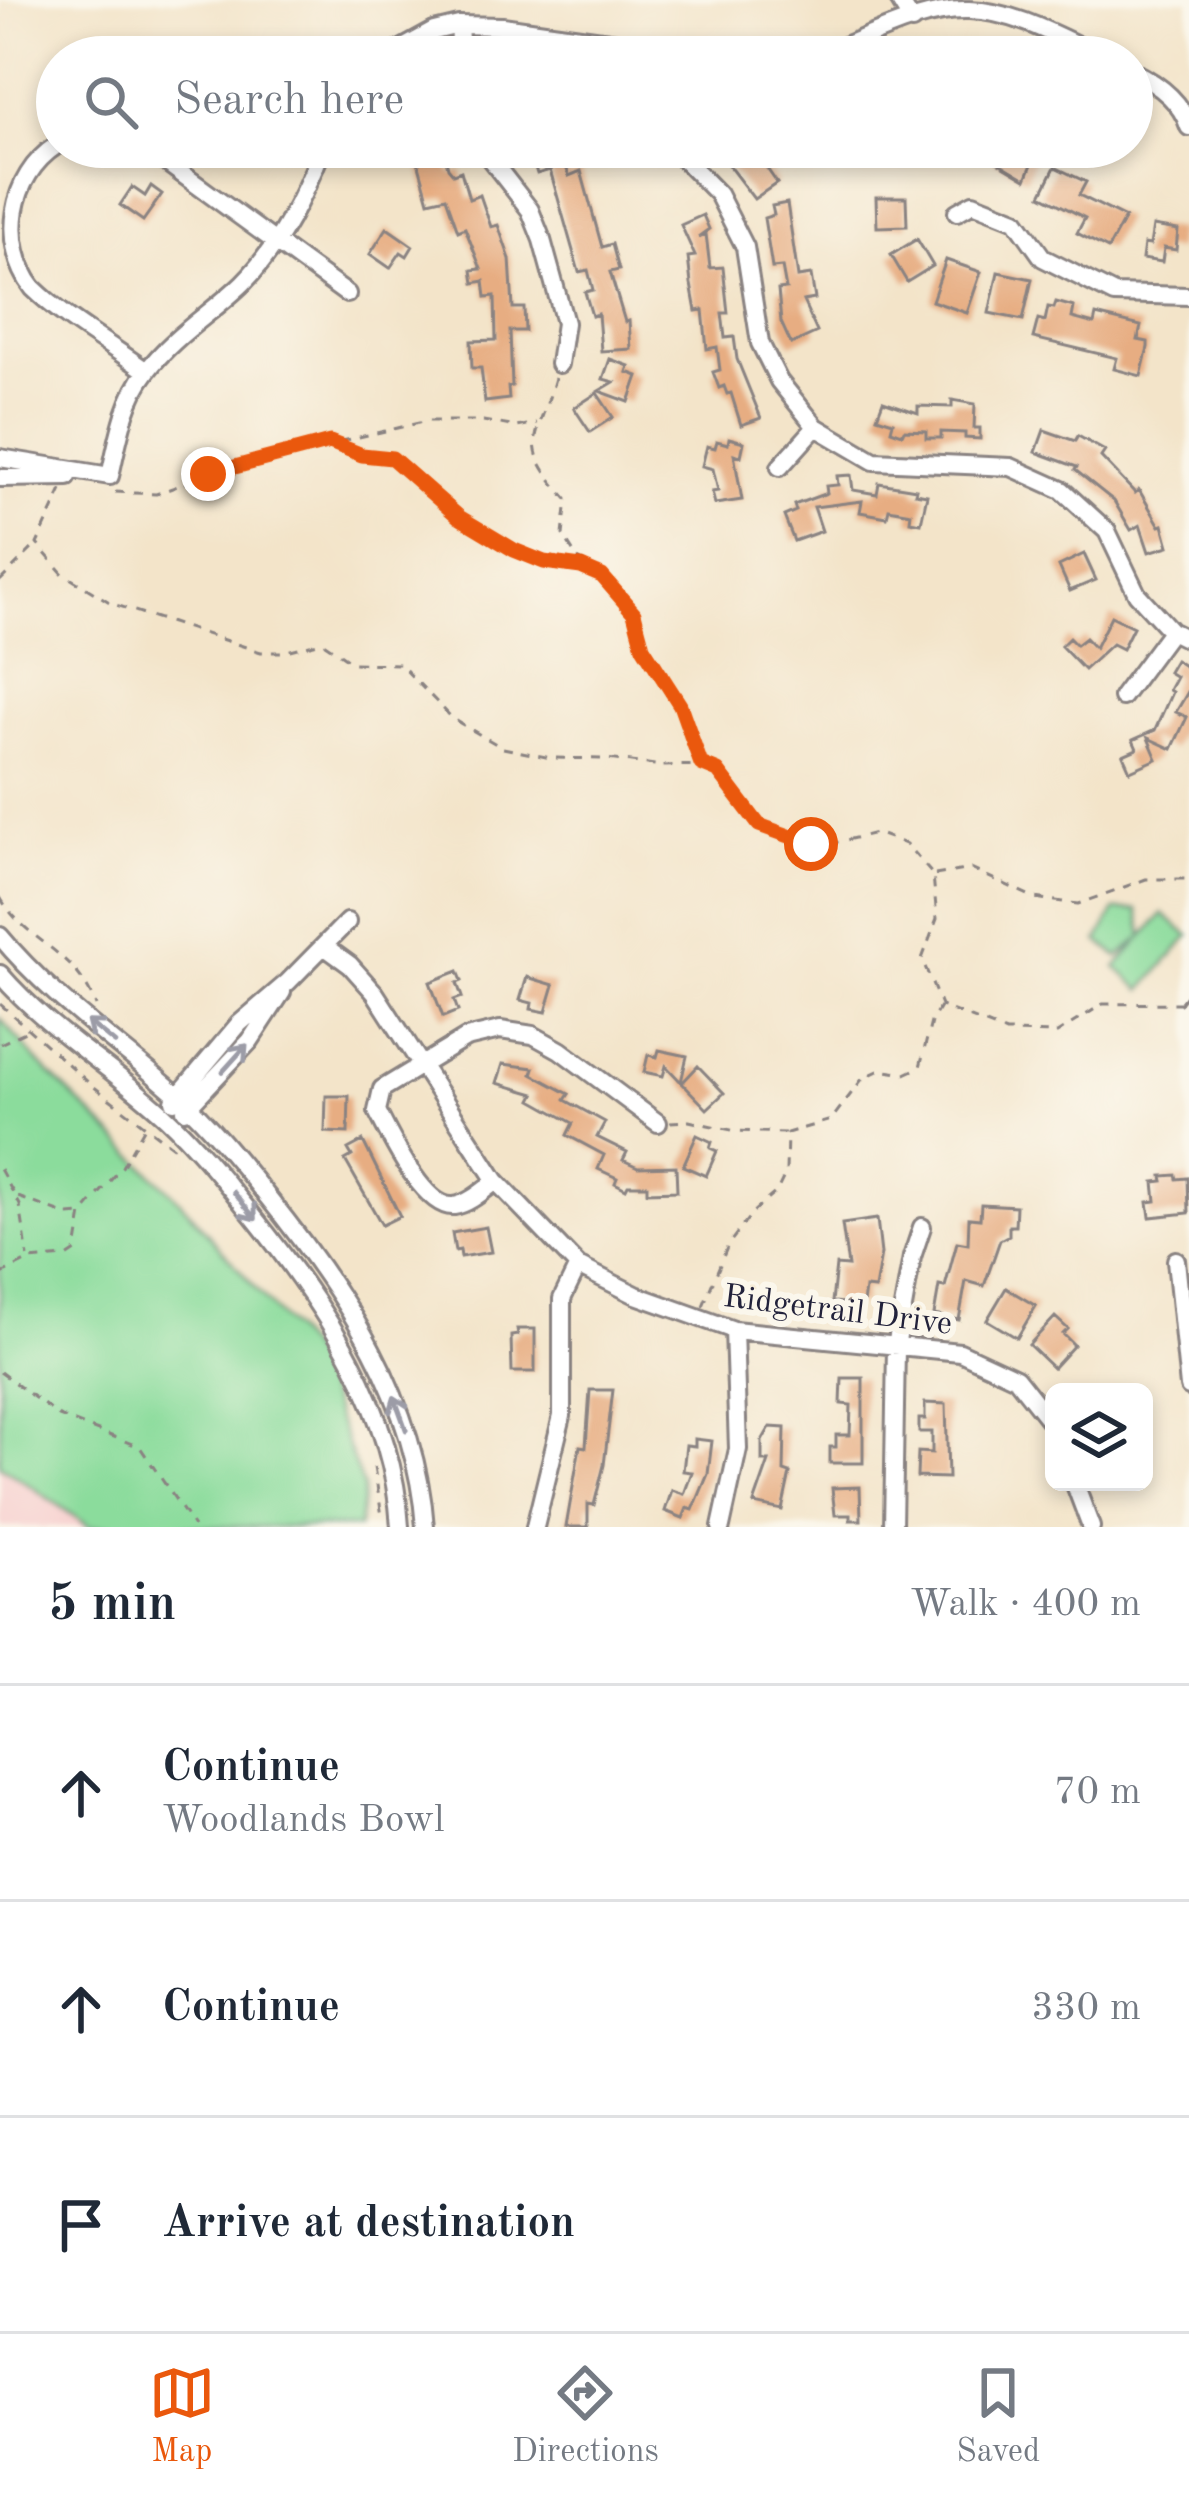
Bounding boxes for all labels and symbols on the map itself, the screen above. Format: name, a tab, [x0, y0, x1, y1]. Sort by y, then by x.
route end	[181, 447, 235, 501]
route start	[784, 817, 838, 871]
one-way arrow	[85, 1020, 117, 1046]
one-way arrow	[221, 1043, 248, 1073]
one-way arrow	[231, 1190, 258, 1221]
street label: Ridgetrail Drive	[721, 1281, 954, 1342]
one-way arrow	[388, 1396, 409, 1433]

